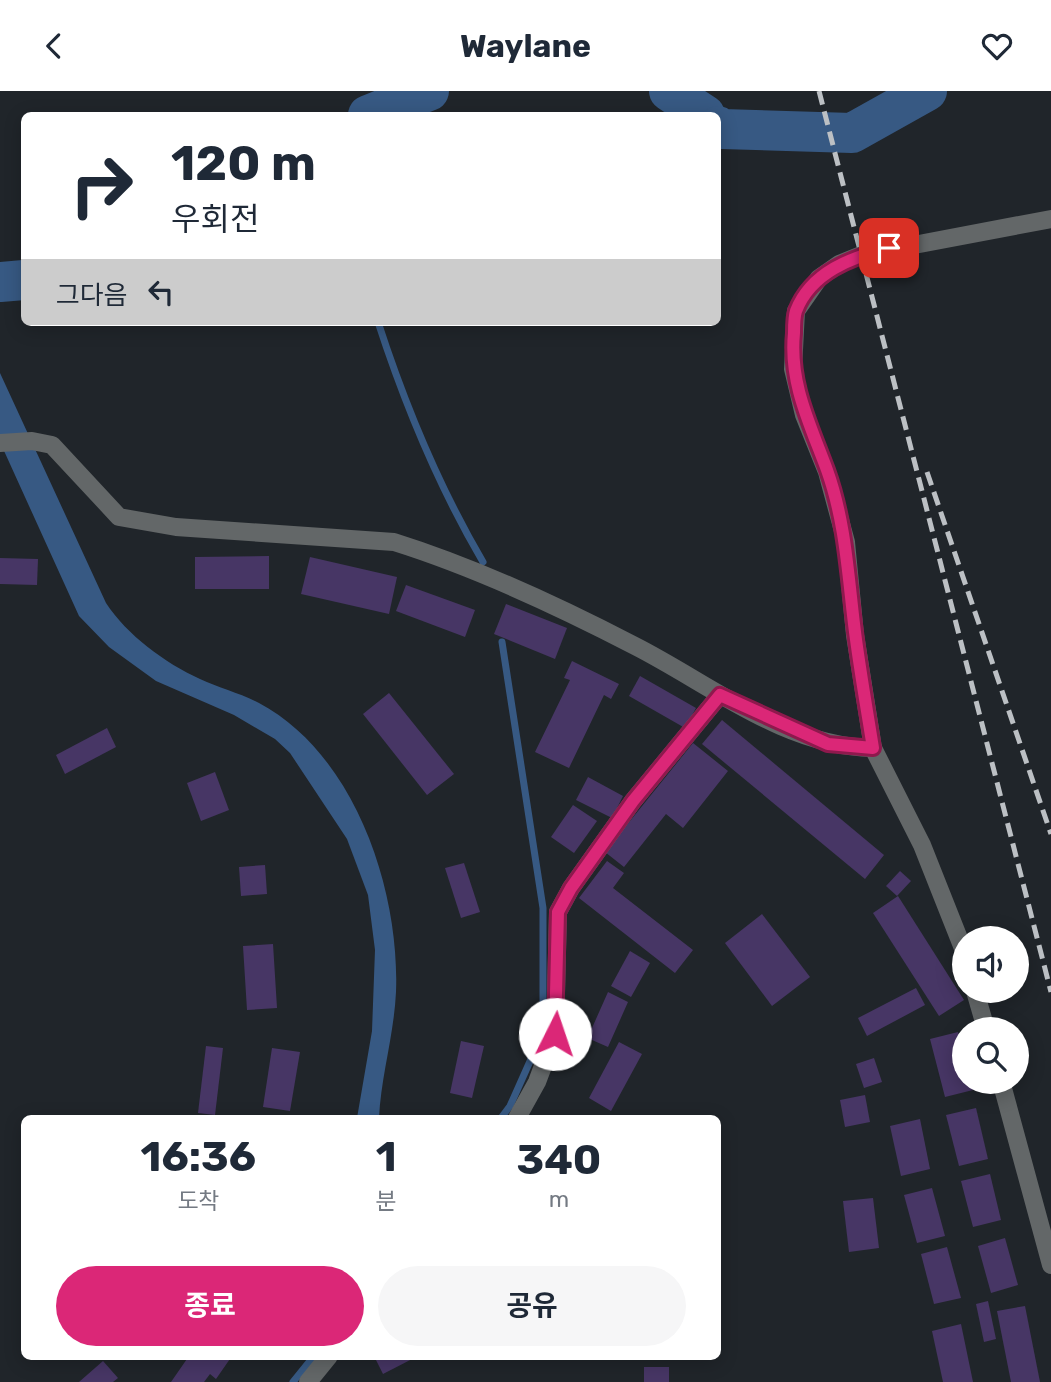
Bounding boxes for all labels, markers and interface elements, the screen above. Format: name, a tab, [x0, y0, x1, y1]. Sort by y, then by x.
icon: back	[35, 27, 73, 65]
text: Waylane	[460, 27, 591, 65]
icon: heart	[978, 27, 1016, 65]
text: 120 m	[171, 134, 316, 192]
icon: right	[56, 140, 147, 231]
text: 우회전	[171, 200, 259, 238]
pin	[859, 218, 919, 278]
icon: arrive	[870, 229, 908, 267]
icon: left	[142, 273, 180, 311]
text: 그다음	[56, 280, 128, 311]
map controls	[952, 926, 1029, 1094]
button: sound	[952, 926, 1029, 1003]
position arrow	[518, 997, 592, 1071]
button: search	[952, 1017, 1029, 1094]
text: 16:36	[141, 1132, 256, 1182]
text: 1	[376, 1132, 397, 1182]
text: 340	[516, 1135, 601, 1185]
text: m	[549, 1185, 569, 1213]
text: 도착	[177, 1187, 220, 1215]
text: 분	[376, 1187, 397, 1215]
button: 종료	[56, 1266, 364, 1346]
button: 공유	[378, 1266, 686, 1346]

